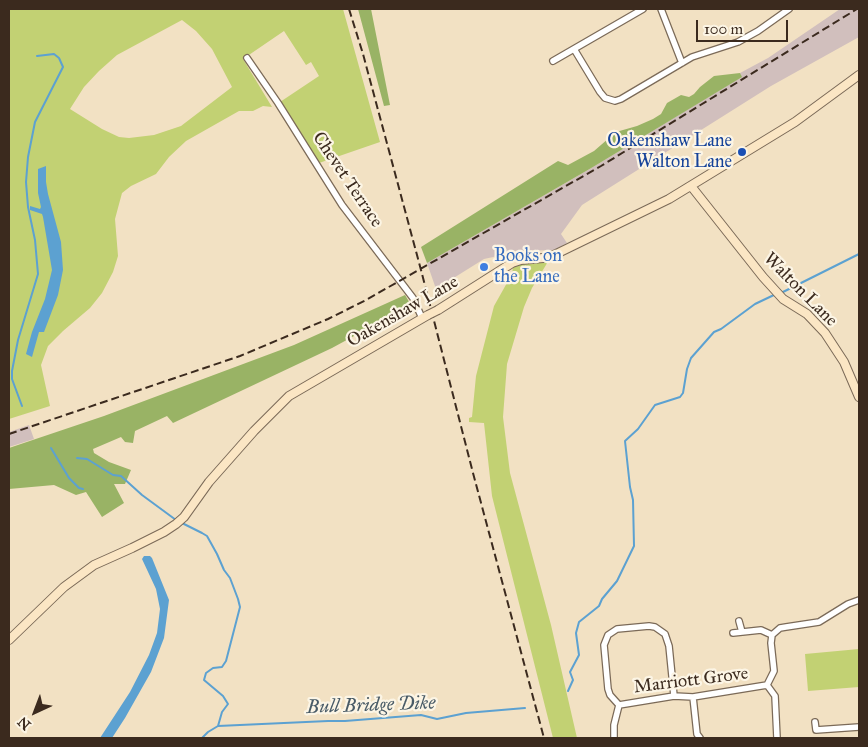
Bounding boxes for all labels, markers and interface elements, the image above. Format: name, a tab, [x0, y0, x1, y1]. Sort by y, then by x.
scale bar	[698, 10, 790, 42]
text: 100 m	[704, 20, 743, 38]
street label: Chevet Terrace	[307, 128, 387, 232]
place label: Oakenshaw Lane Walton Lane	[607, 131, 732, 173]
marker: Oakenshaw Lane Walton Lane	[736, 146, 748, 158]
place label: Books on the Lane	[494, 246, 562, 288]
street label: Walton Lane	[758, 248, 842, 332]
marker: Books on the Lane	[478, 261, 490, 273]
street label: Oakenshaw Lane	[344, 271, 462, 353]
street label: Marriott Grove	[633, 663, 749, 699]
north arrow	[10, 687, 60, 737]
water label: Bull Bridge Dike	[306, 692, 436, 720]
text: N	[14, 713, 35, 734]

